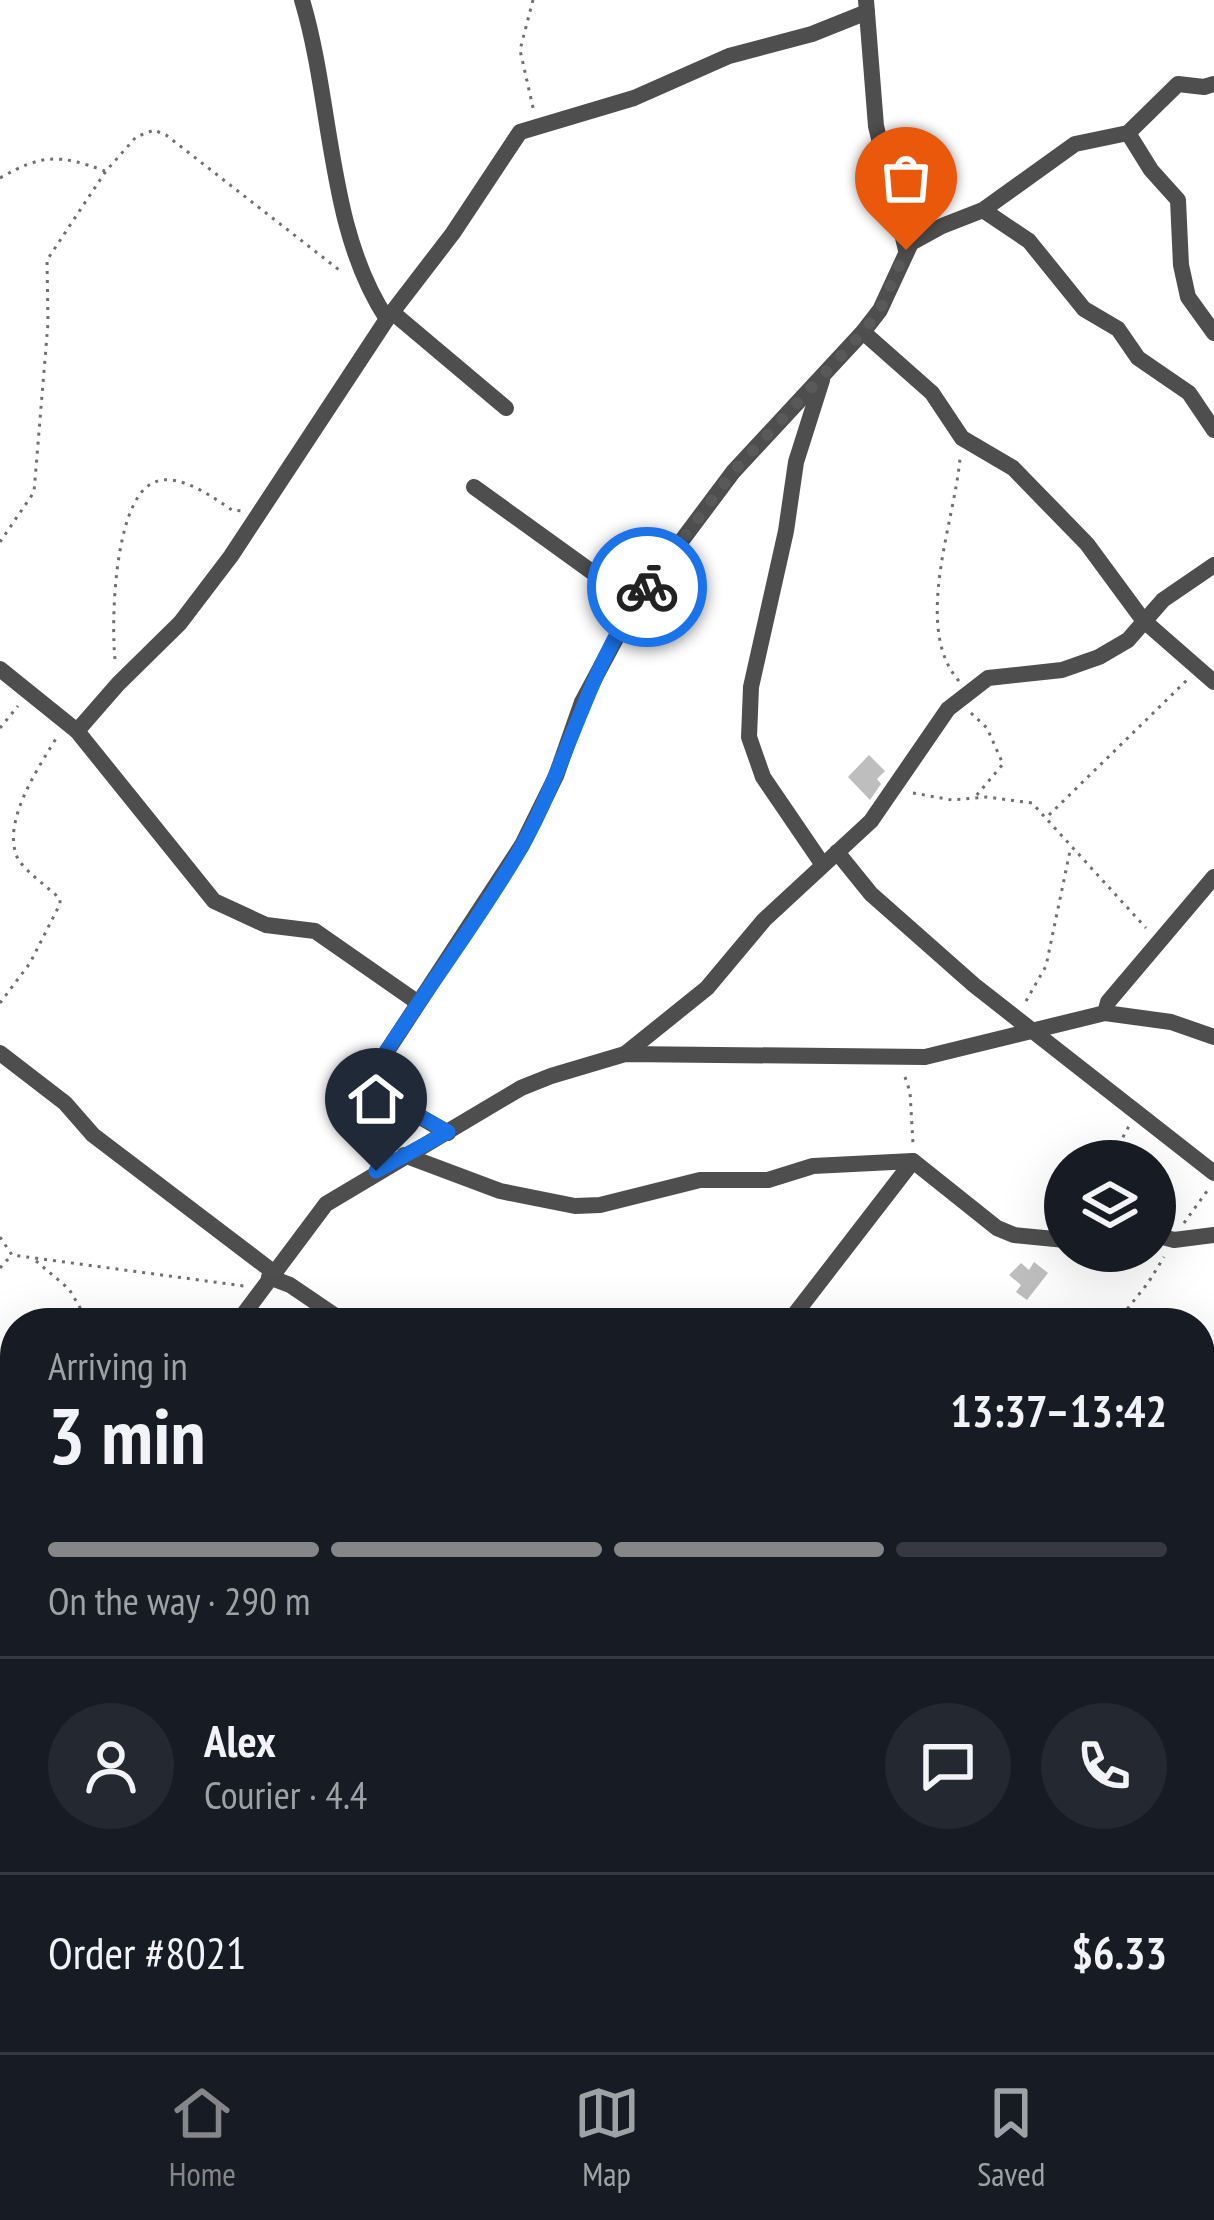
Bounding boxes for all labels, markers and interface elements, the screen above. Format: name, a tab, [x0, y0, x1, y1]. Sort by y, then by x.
pin	[855, 127, 957, 250]
icon: bag	[873, 145, 939, 211]
courier	[587, 527, 707, 647]
icon: bike	[614, 554, 680, 620]
pin	[325, 1048, 427, 1171]
icon: home	[343, 1066, 409, 1132]
map controls	[1044, 1140, 1176, 1272]
button: layers	[1044, 1140, 1176, 1272]
text: Arriving in	[48, 1340, 188, 1391]
text: 13:37–13:42	[950, 1381, 1167, 1439]
text: 3 min	[48, 1385, 206, 1486]
text: On the way · 290 m	[48, 1575, 310, 1626]
button: person	[48, 1703, 174, 1829]
button: chat	[885, 1703, 1011, 1829]
button: phone	[1041, 1703, 1167, 1829]
text: Alex	[204, 1711, 276, 1769]
text: Courier · 4.4	[204, 1769, 367, 1820]
text: Order #8021	[48, 1923, 246, 1981]
text: $6.33	[1071, 1923, 1167, 1981]
tab: Home	[169, 2080, 236, 2195]
tab: Map	[574, 2080, 640, 2195]
tab: Saved	[977, 2080, 1045, 2195]

